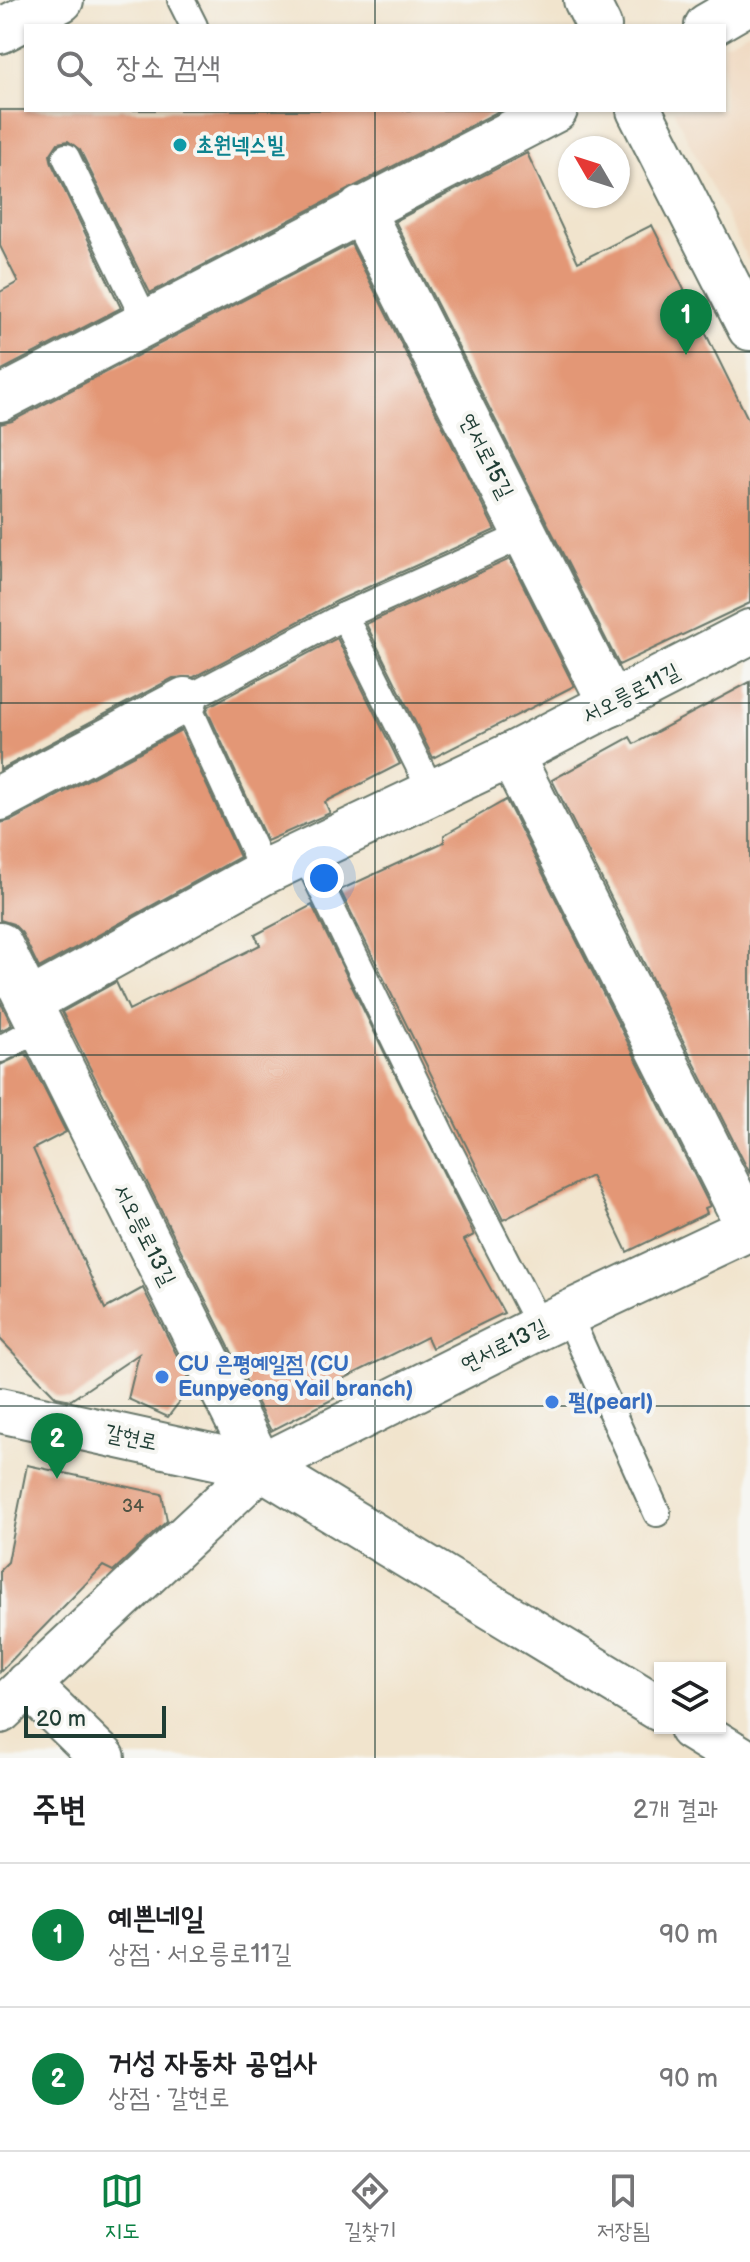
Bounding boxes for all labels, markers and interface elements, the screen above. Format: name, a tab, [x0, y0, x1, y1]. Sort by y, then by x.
search box	[24, 24, 726, 112]
icon: search	[52, 46, 96, 90]
text: 장소 검색	[116, 50, 221, 86]
place label: 초원넥스빌	[196, 132, 285, 159]
marker: 초원넥스빌	[171, 136, 189, 154]
north arrow	[558, 136, 630, 208]
pin: 1	[660, 289, 712, 355]
street label: 연서로15길	[453, 409, 519, 503]
street label: 서오릉로11길	[578, 658, 684, 730]
your location	[304, 858, 344, 898]
street label: 서오릉로13길	[107, 1180, 181, 1291]
street label: 연서로13길	[456, 1313, 552, 1378]
place label: CU 은평예일점 (CU Eunpyeong Yail branch)	[178, 1351, 413, 1403]
marker: CU 은평예일점 (CU Eunpyeong Yail branch)	[153, 1368, 171, 1386]
place label: 펄(pearl)	[568, 1389, 653, 1416]
marker: 펄(pearl)	[543, 1393, 561, 1411]
pin: 2	[31, 1413, 83, 1479]
street label: 갈현로	[102, 1419, 160, 1457]
house number: 34	[122, 1496, 144, 1517]
map controls	[654, 1662, 726, 1734]
button: layers	[654, 1662, 726, 1734]
scale bar	[24, 1702, 166, 1738]
text: 20 m	[36, 1706, 86, 1733]
text: 주변	[32, 1789, 87, 1830]
text: 2개 결과	[633, 1795, 718, 1826]
text: 예쁜네일	[108, 1901, 205, 1937]
text: 1	[53, 1920, 63, 1951]
text: 90 m	[659, 1920, 718, 1951]
text: 상점 · 서오릉로11길	[108, 1939, 292, 1970]
text: 거성 자동차 공업사	[108, 2045, 317, 2081]
text: 2	[50, 2064, 66, 2095]
text: 90 m	[659, 2064, 718, 2095]
text: 상점 · 갈현로	[108, 2083, 230, 2114]
tab: 지도	[100, 2169, 144, 2245]
tab: 길찾기	[344, 2169, 397, 2245]
tab: 저장됨	[597, 2169, 650, 2245]

